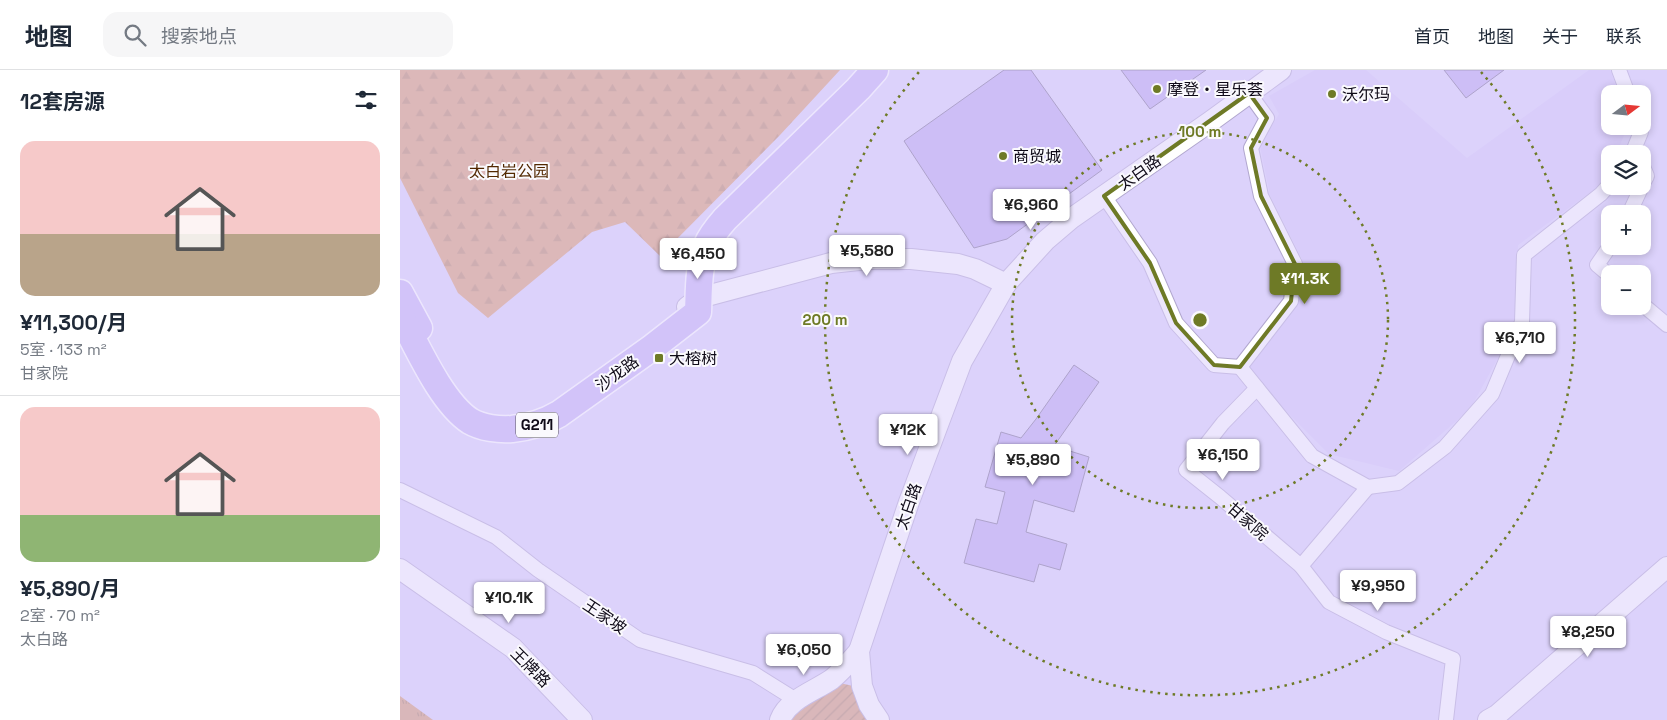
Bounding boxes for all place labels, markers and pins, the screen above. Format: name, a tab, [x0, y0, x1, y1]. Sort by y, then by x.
place label: 摩登・星乐荟	[1167, 79, 1263, 100]
marker: 摩登・星乐荟	[1151, 83, 1163, 95]
place label: 沃尔玛	[1342, 84, 1390, 105]
marker: 沃尔玛	[1326, 88, 1338, 100]
place label: 商贸城	[1013, 146, 1061, 167]
marker: 商贸城	[997, 150, 1009, 162]
pin: ¥6,960	[990, 189, 1072, 231]
pin: ¥5,580	[826, 234, 908, 277]
pin: ¥6,450	[657, 238, 739, 280]
pin: ¥11.3K	[1264, 262, 1346, 305]
centre of rings	[1191, 311, 1209, 329]
pin: ¥6,710	[1479, 322, 1561, 364]
place label: 大榕树	[669, 348, 717, 369]
marker: 大榕树	[653, 352, 665, 364]
pin: ¥12K	[878, 414, 938, 456]
pin: ¥6,150	[1182, 438, 1264, 481]
pin: ¥5,890	[992, 444, 1074, 486]
pin: ¥9,950	[1337, 570, 1419, 612]
pin: ¥10.1K	[468, 582, 550, 624]
pin: ¥8,250	[1547, 616, 1629, 658]
pin: ¥6,050	[763, 634, 845, 676]

